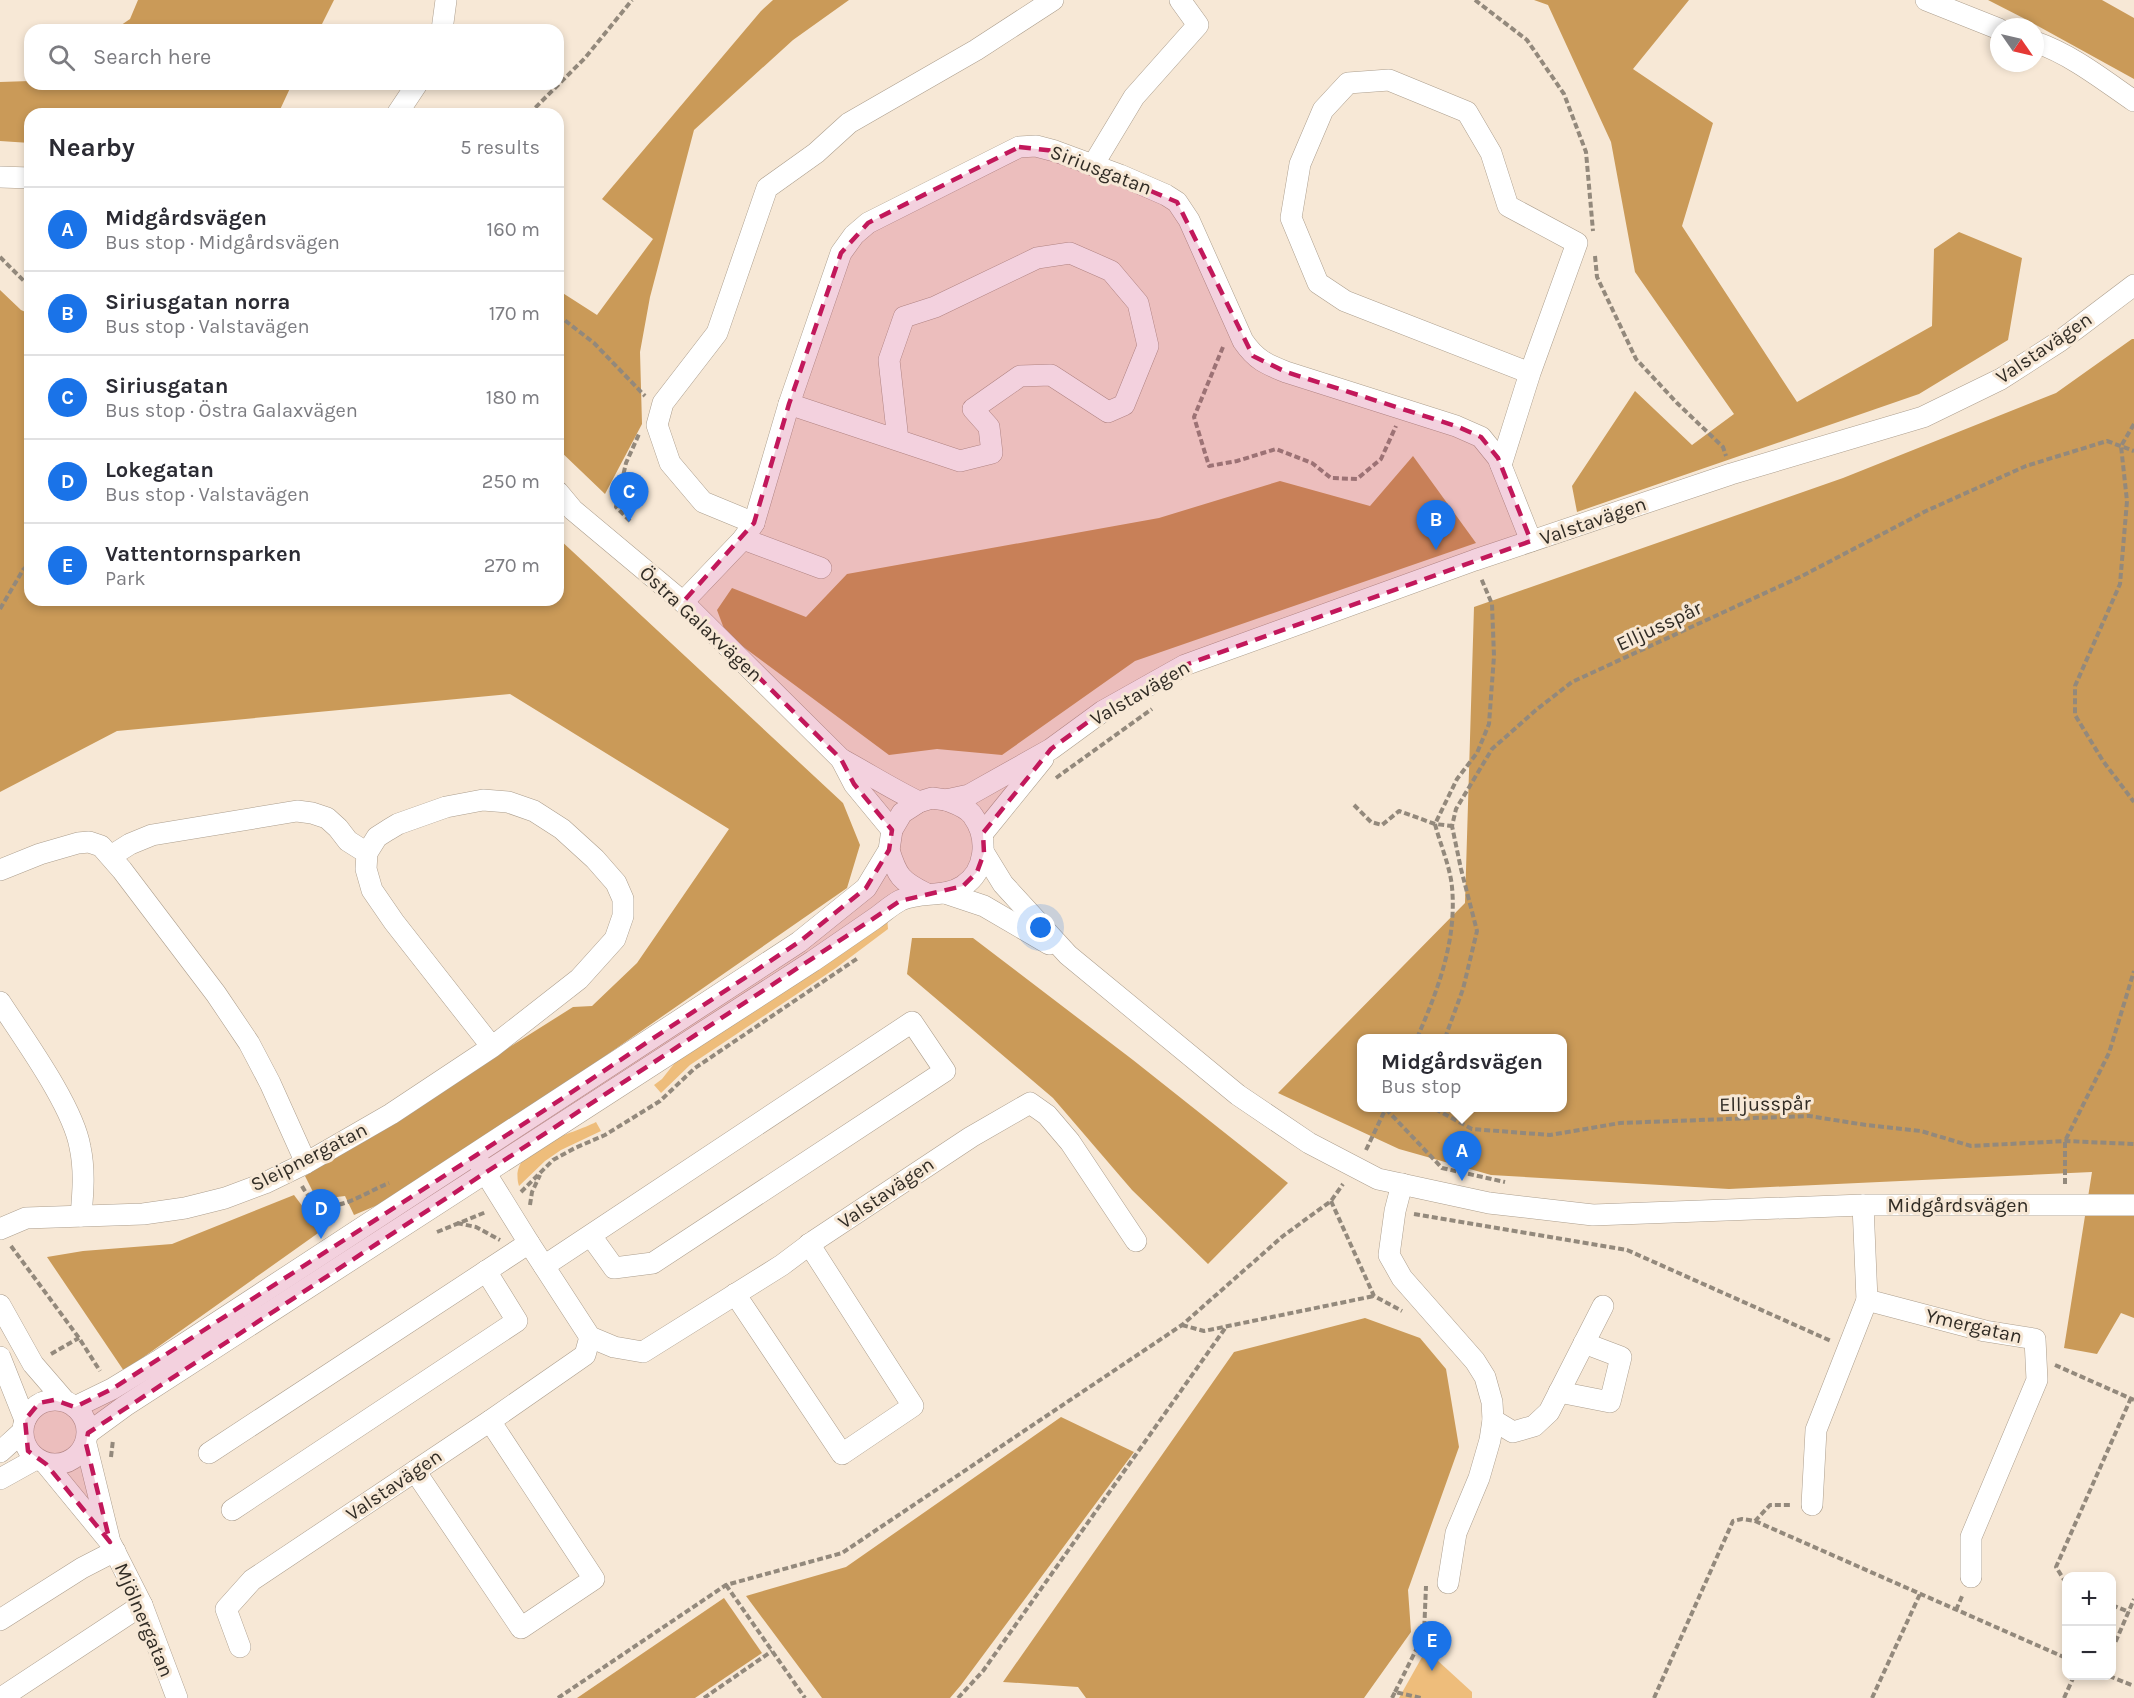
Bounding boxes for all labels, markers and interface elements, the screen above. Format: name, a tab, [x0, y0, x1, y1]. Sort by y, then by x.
north arrow	[1990, 18, 2044, 72]
search box	[24, 24, 564, 90]
icon: search	[45, 41, 78, 74]
text: Search here	[93, 44, 211, 70]
text: Nearby	[48, 132, 135, 163]
text: 5 results	[460, 136, 540, 159]
street label: Siriusgatan	[1047, 140, 1155, 200]
text: Midgårdsvägen	[105, 205, 267, 231]
text: A	[61, 218, 74, 241]
text: 160 m	[487, 218, 540, 241]
text: Bus stop · Midgårdsvägen	[105, 231, 340, 254]
text: Siriusgatan norra	[105, 289, 290, 315]
text: B	[61, 302, 74, 325]
text: 170 m	[489, 302, 540, 325]
street label: Valstavägen	[1992, 307, 2096, 389]
text: Bus stop · Valstavägen	[105, 315, 309, 338]
text: Siriusgatan	[105, 373, 228, 399]
text: C	[61, 386, 74, 409]
text: 180 m	[486, 386, 540, 409]
text: Bus stop · Östra Galaxvägen	[105, 399, 358, 422]
text: Lokegatan	[105, 457, 214, 483]
text: D	[61, 470, 74, 493]
text: 250 m	[482, 470, 540, 493]
pin: C	[610, 472, 648, 522]
text: Bus stop · Valstavägen	[105, 483, 309, 506]
street label: Valstavägen	[1537, 492, 1649, 550]
pin: B	[1416, 500, 1456, 550]
text: Vattentornsparken	[105, 541, 301, 567]
text: E	[62, 554, 73, 577]
text: 270 m	[484, 554, 540, 577]
street label: Östra Galaxvägen	[635, 561, 767, 687]
text: Park	[105, 567, 146, 590]
street label: Elljusspår	[1613, 596, 1706, 656]
street label: Valstavägen	[1086, 655, 1194, 731]
your location	[1026, 913, 1055, 942]
popup	[1357, 1034, 1567, 1112]
text: Midgårdsvägen	[1381, 1049, 1543, 1075]
text: Bus stop	[1381, 1075, 1462, 1098]
street label: Elljusspår	[1719, 1092, 1812, 1116]
street label: Sleipnergatan	[247, 1118, 371, 1196]
pin: A	[1442, 1132, 1482, 1181]
street label: Valstavägen	[834, 1152, 938, 1234]
pin: D	[302, 1190, 340, 1239]
street label: Midgårdsvägen	[1887, 1194, 2029, 1217]
street label: Ymergatan	[1923, 1304, 2025, 1348]
street label: Valstavägen	[342, 1444, 446, 1526]
street label: Mjölnergatan	[110, 1559, 178, 1681]
map controls	[2062, 1572, 2116, 1680]
button: +	[2062, 1572, 2116, 1626]
pin: E	[1412, 1622, 1452, 1671]
button: −	[2062, 1626, 2116, 1680]

